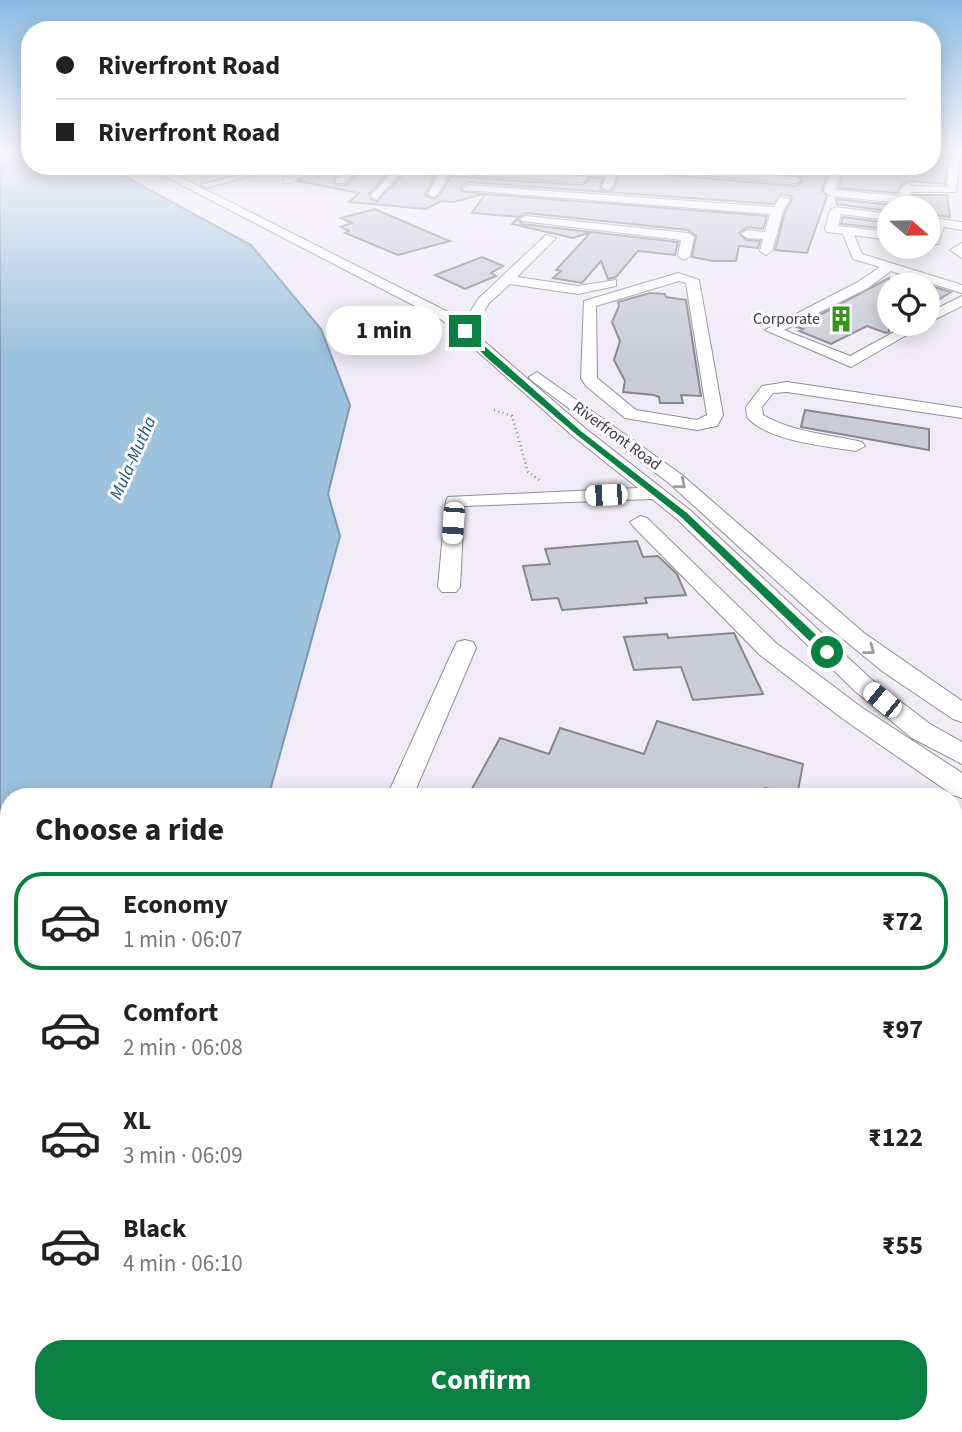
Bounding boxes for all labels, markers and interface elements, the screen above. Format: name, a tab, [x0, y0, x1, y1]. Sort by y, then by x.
text: Riverfront Road	[98, 47, 280, 84]
text: Riverfront Road	[98, 114, 280, 151]
north arrow	[877, 196, 940, 259]
map controls	[877, 196, 940, 336]
button: locate	[877, 273, 940, 336]
building icon: Corporate	[826, 304, 856, 334]
callout: 1 min	[325, 306, 440, 356]
place label: Corporate	[753, 308, 820, 330]
text: 1 min	[356, 314, 412, 347]
route end	[449, 315, 481, 347]
street label: Riverfront Road	[568, 396, 666, 476]
water label: Mula-Mutha	[104, 412, 163, 504]
one-way arrow	[673, 475, 685, 488]
car	[585, 484, 628, 506]
car	[442, 501, 465, 545]
route start	[811, 636, 843, 668]
one-way arrow	[863, 641, 875, 654]
car	[860, 679, 905, 721]
text: Choose a ride	[35, 807, 224, 853]
text: Economy	[123, 886, 228, 923]
icon: car	[39, 890, 102, 953]
text: ₹72	[882, 903, 923, 940]
text: 1 min · 06:07	[123, 923, 243, 956]
text: Comfort	[123, 994, 218, 1031]
icon: car	[39, 998, 102, 1061]
text: ₹97	[882, 1011, 923, 1048]
text: 2 min · 06:08	[123, 1031, 243, 1064]
text: XL	[123, 1102, 151, 1139]
icon: car	[39, 1106, 102, 1169]
text: ₹122	[868, 1119, 923, 1156]
text: 3 min · 06:09	[123, 1139, 243, 1172]
text: Black	[123, 1210, 186, 1247]
icon: car	[39, 1214, 102, 1277]
text: ₹55	[882, 1227, 923, 1264]
text: 4 min · 06:10	[123, 1247, 243, 1280]
button: Confirm	[35, 1340, 927, 1420]

